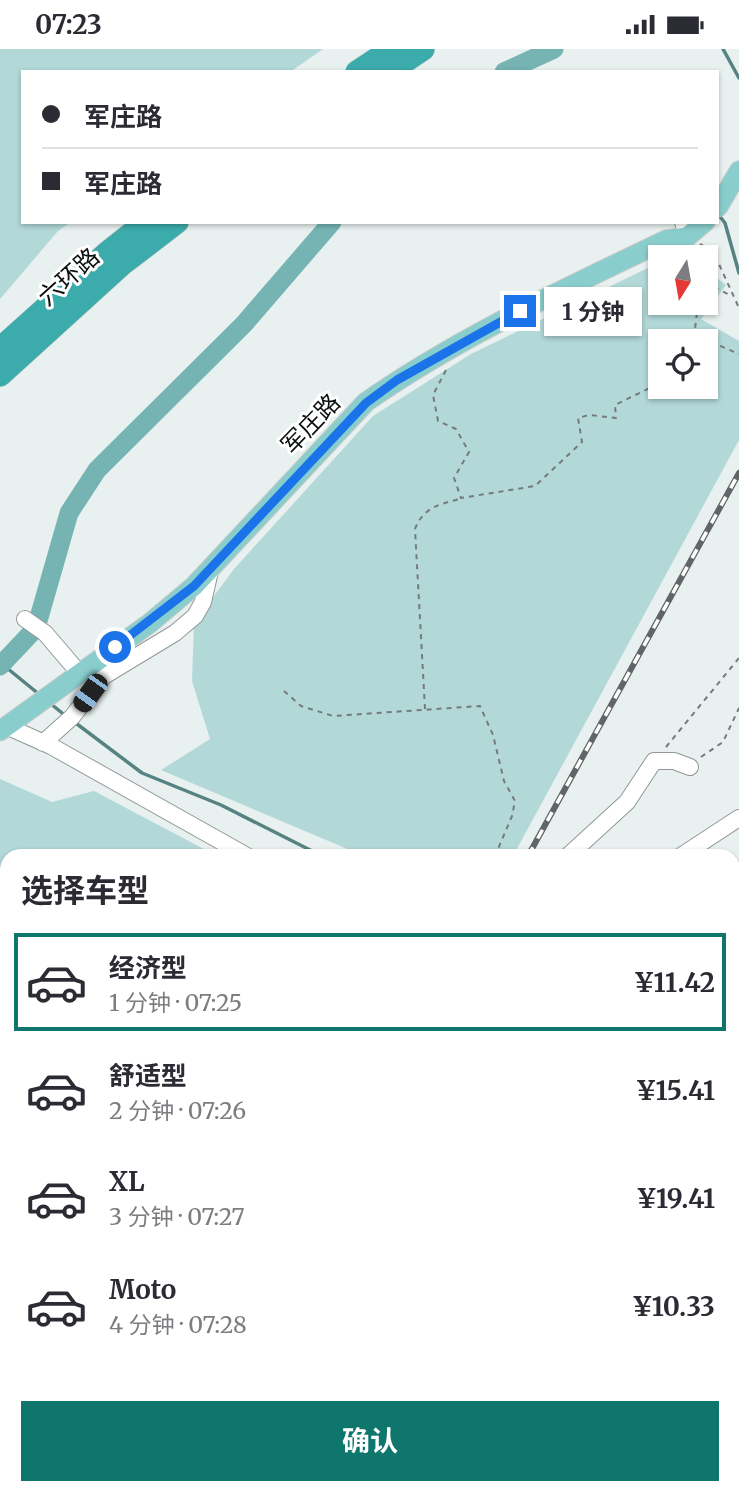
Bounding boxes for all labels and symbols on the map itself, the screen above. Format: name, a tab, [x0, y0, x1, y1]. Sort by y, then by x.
street label: 六环路	[32, 241, 106, 312]
north arrow	[648, 245, 718, 315]
callout: 1 分钟	[544, 287, 642, 335]
route end	[504, 295, 536, 327]
street label: 军庄路	[274, 387, 347, 460]
route start	[99, 631, 131, 663]
car	[70, 670, 111, 716]

